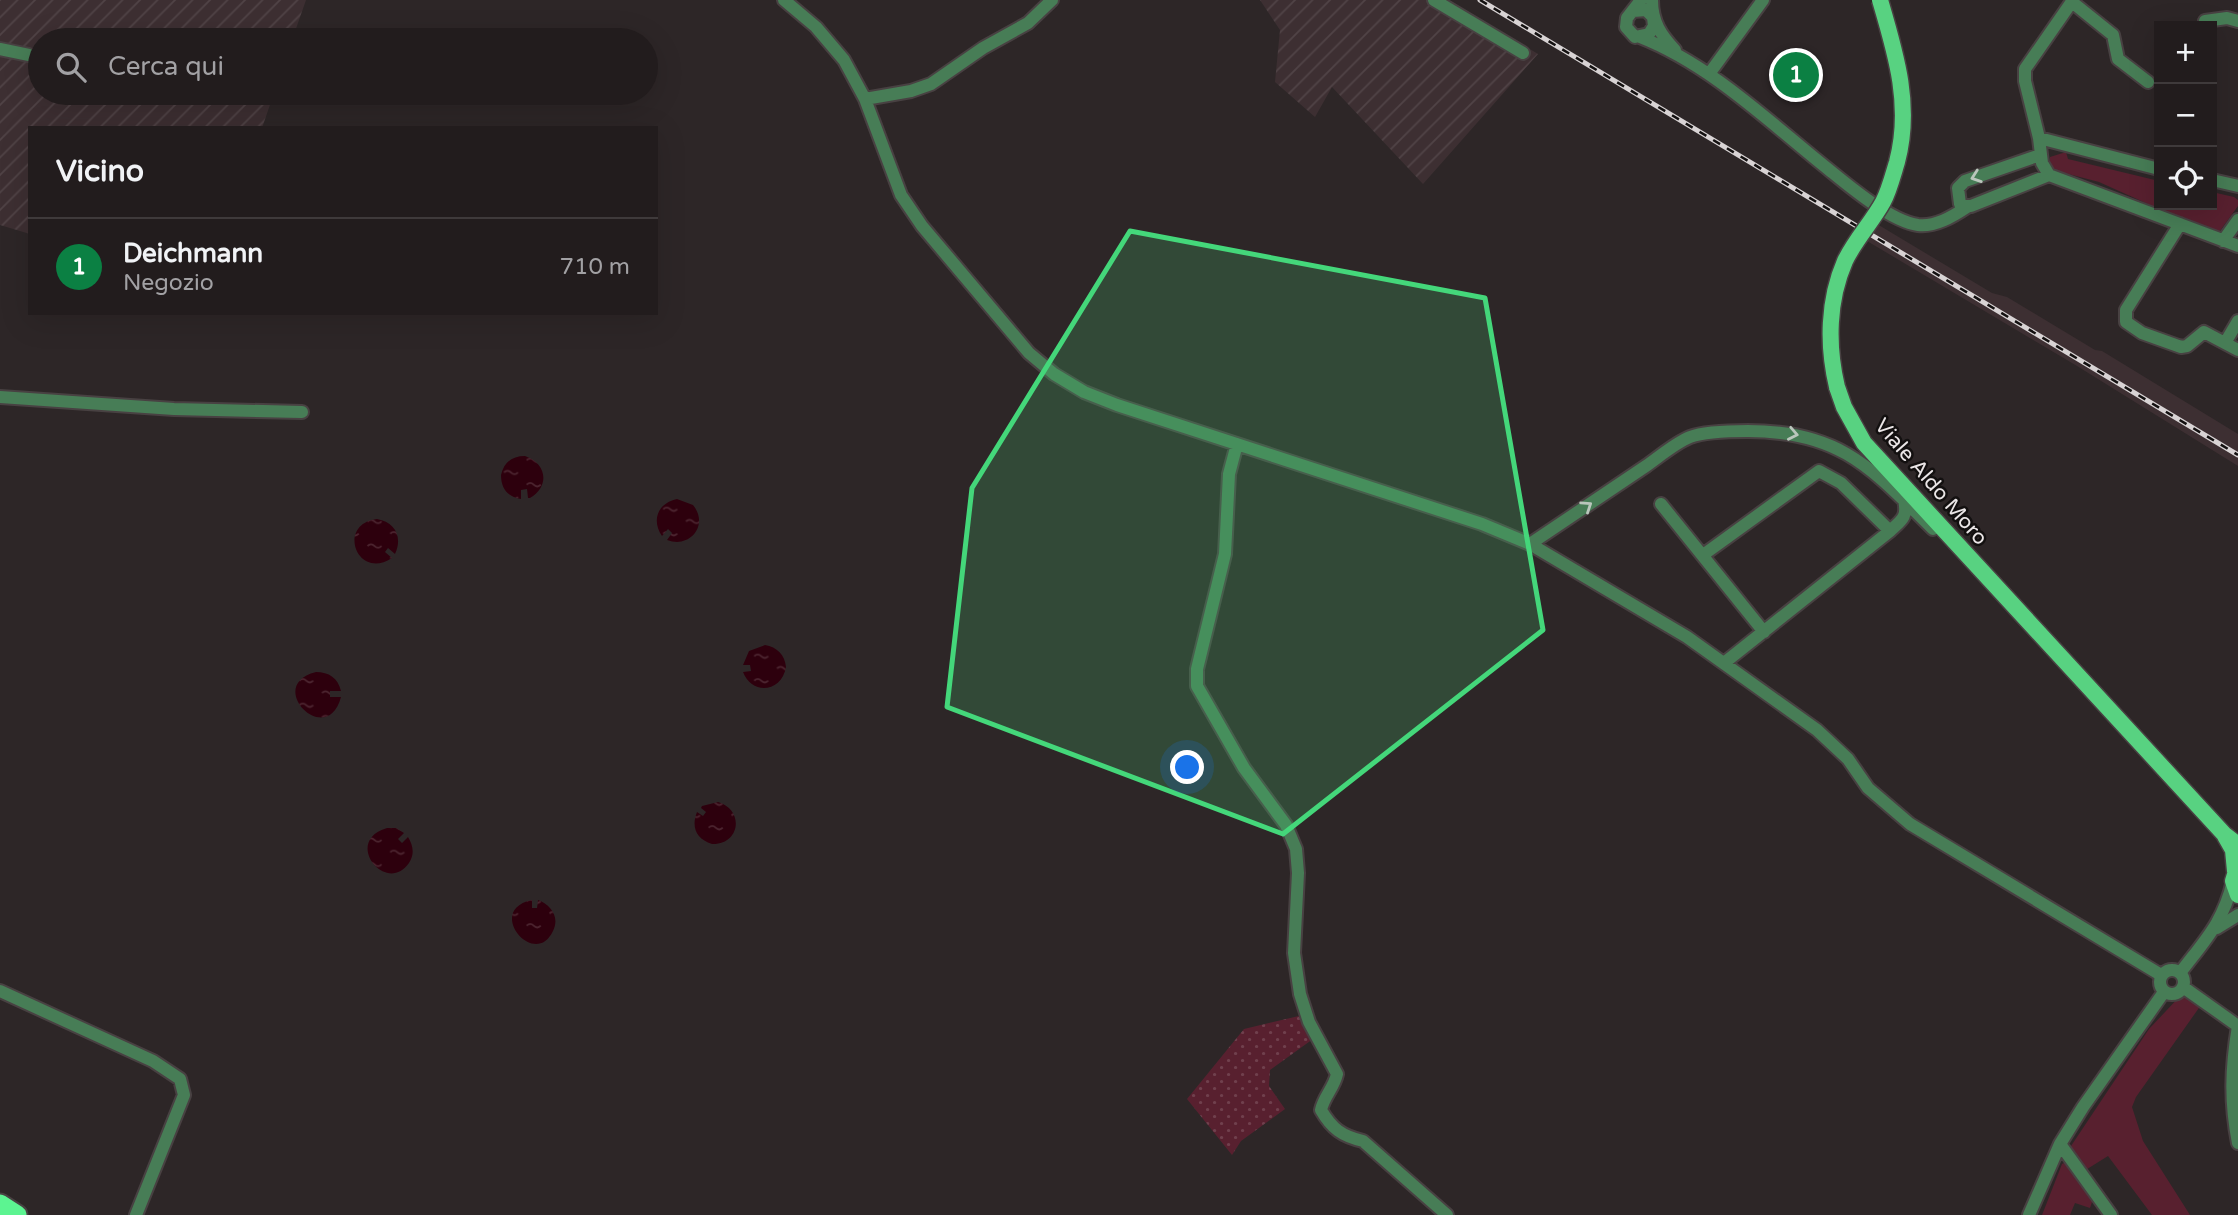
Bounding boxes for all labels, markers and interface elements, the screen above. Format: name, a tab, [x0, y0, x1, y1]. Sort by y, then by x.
map controls	[2154, 21, 2217, 210]
button: +	[2154, 21, 2217, 84]
search box	[28, 28, 658, 105]
icon: search	[52, 48, 90, 86]
pin: 1	[1773, 49, 1819, 101]
text: Cerca qui	[108, 51, 224, 82]
button: −	[2154, 84, 2217, 147]
button: locate	[2154, 147, 2217, 210]
text: Vicino	[56, 153, 144, 190]
one-way arrow	[1970, 169, 1982, 183]
text: Deichmann	[123, 238, 263, 269]
text: 1	[72, 253, 86, 281]
text: 710 m	[560, 253, 630, 281]
text: Negozio	[123, 269, 214, 297]
street label: Viale Aldo Moro	[1869, 414, 1993, 550]
one-way arrow	[1787, 426, 1799, 441]
one-way arrow	[1579, 501, 1592, 514]
your location	[1170, 750, 1204, 784]

